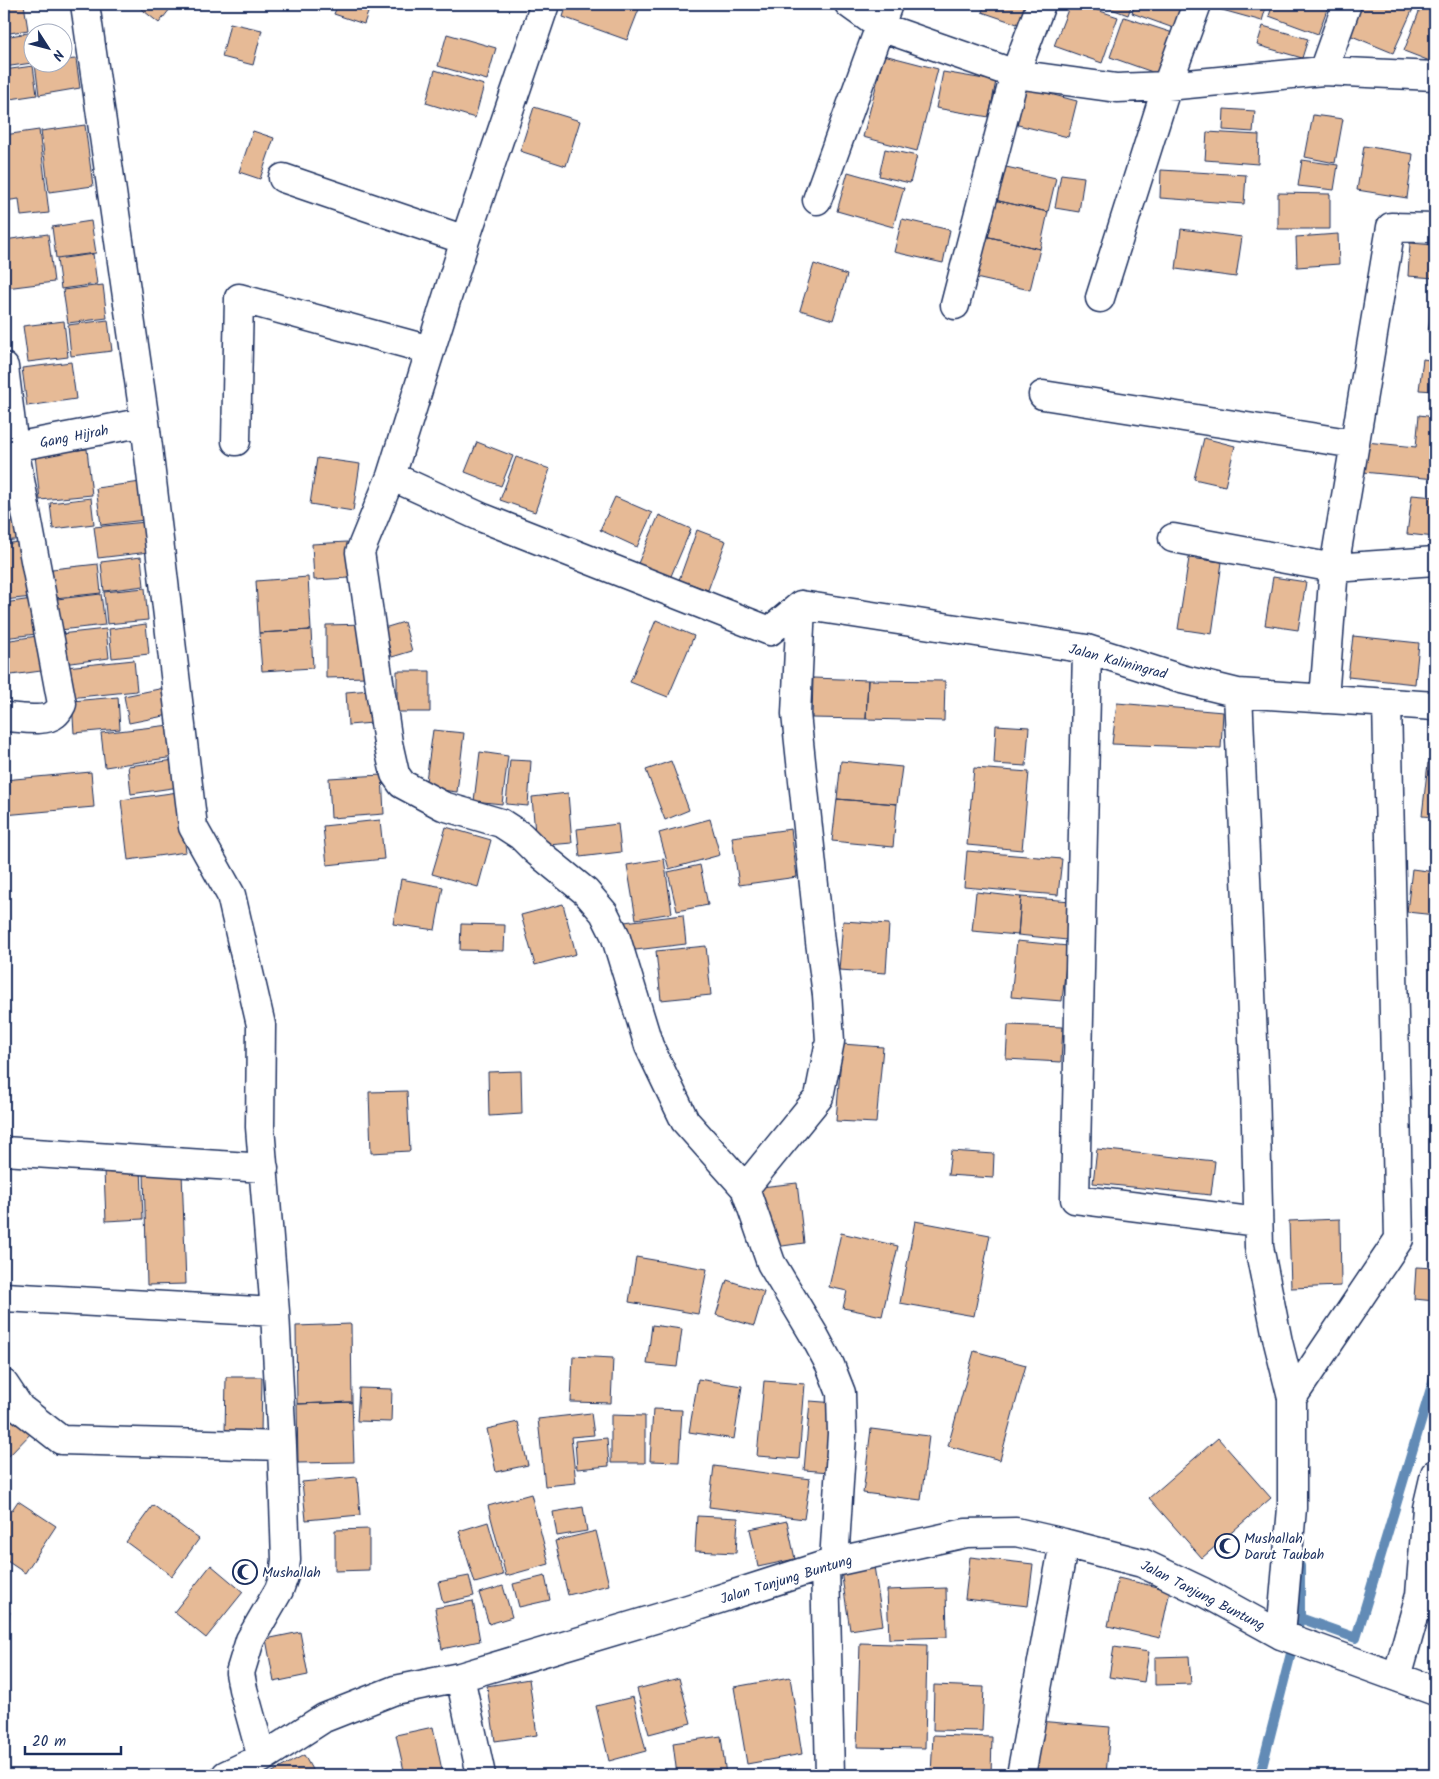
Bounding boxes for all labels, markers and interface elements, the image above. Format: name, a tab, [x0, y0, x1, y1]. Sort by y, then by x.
north arrow	[22, 22, 72, 72]
text: N	[46, 45, 69, 65]
street label: Gang Hijrah	[38, 420, 111, 454]
street label: Jalan Kaliningrad	[1066, 638, 1170, 686]
place label: Mushallah Darut Taubah	[1244, 1528, 1324, 1566]
mosque icon: Mushallah Darut Taubah	[1214, 1533, 1240, 1559]
street label: Jalan Tanjung Buntung	[718, 1549, 855, 1611]
street label: Jalan Tanjung Buntung	[1136, 1555, 1269, 1637]
mosque icon: Mushallah	[232, 1559, 258, 1585]
place label: Mushallah	[262, 1562, 321, 1584]
scale bar	[25, 1724, 121, 1756]
text: 20 m	[32, 1730, 66, 1754]

